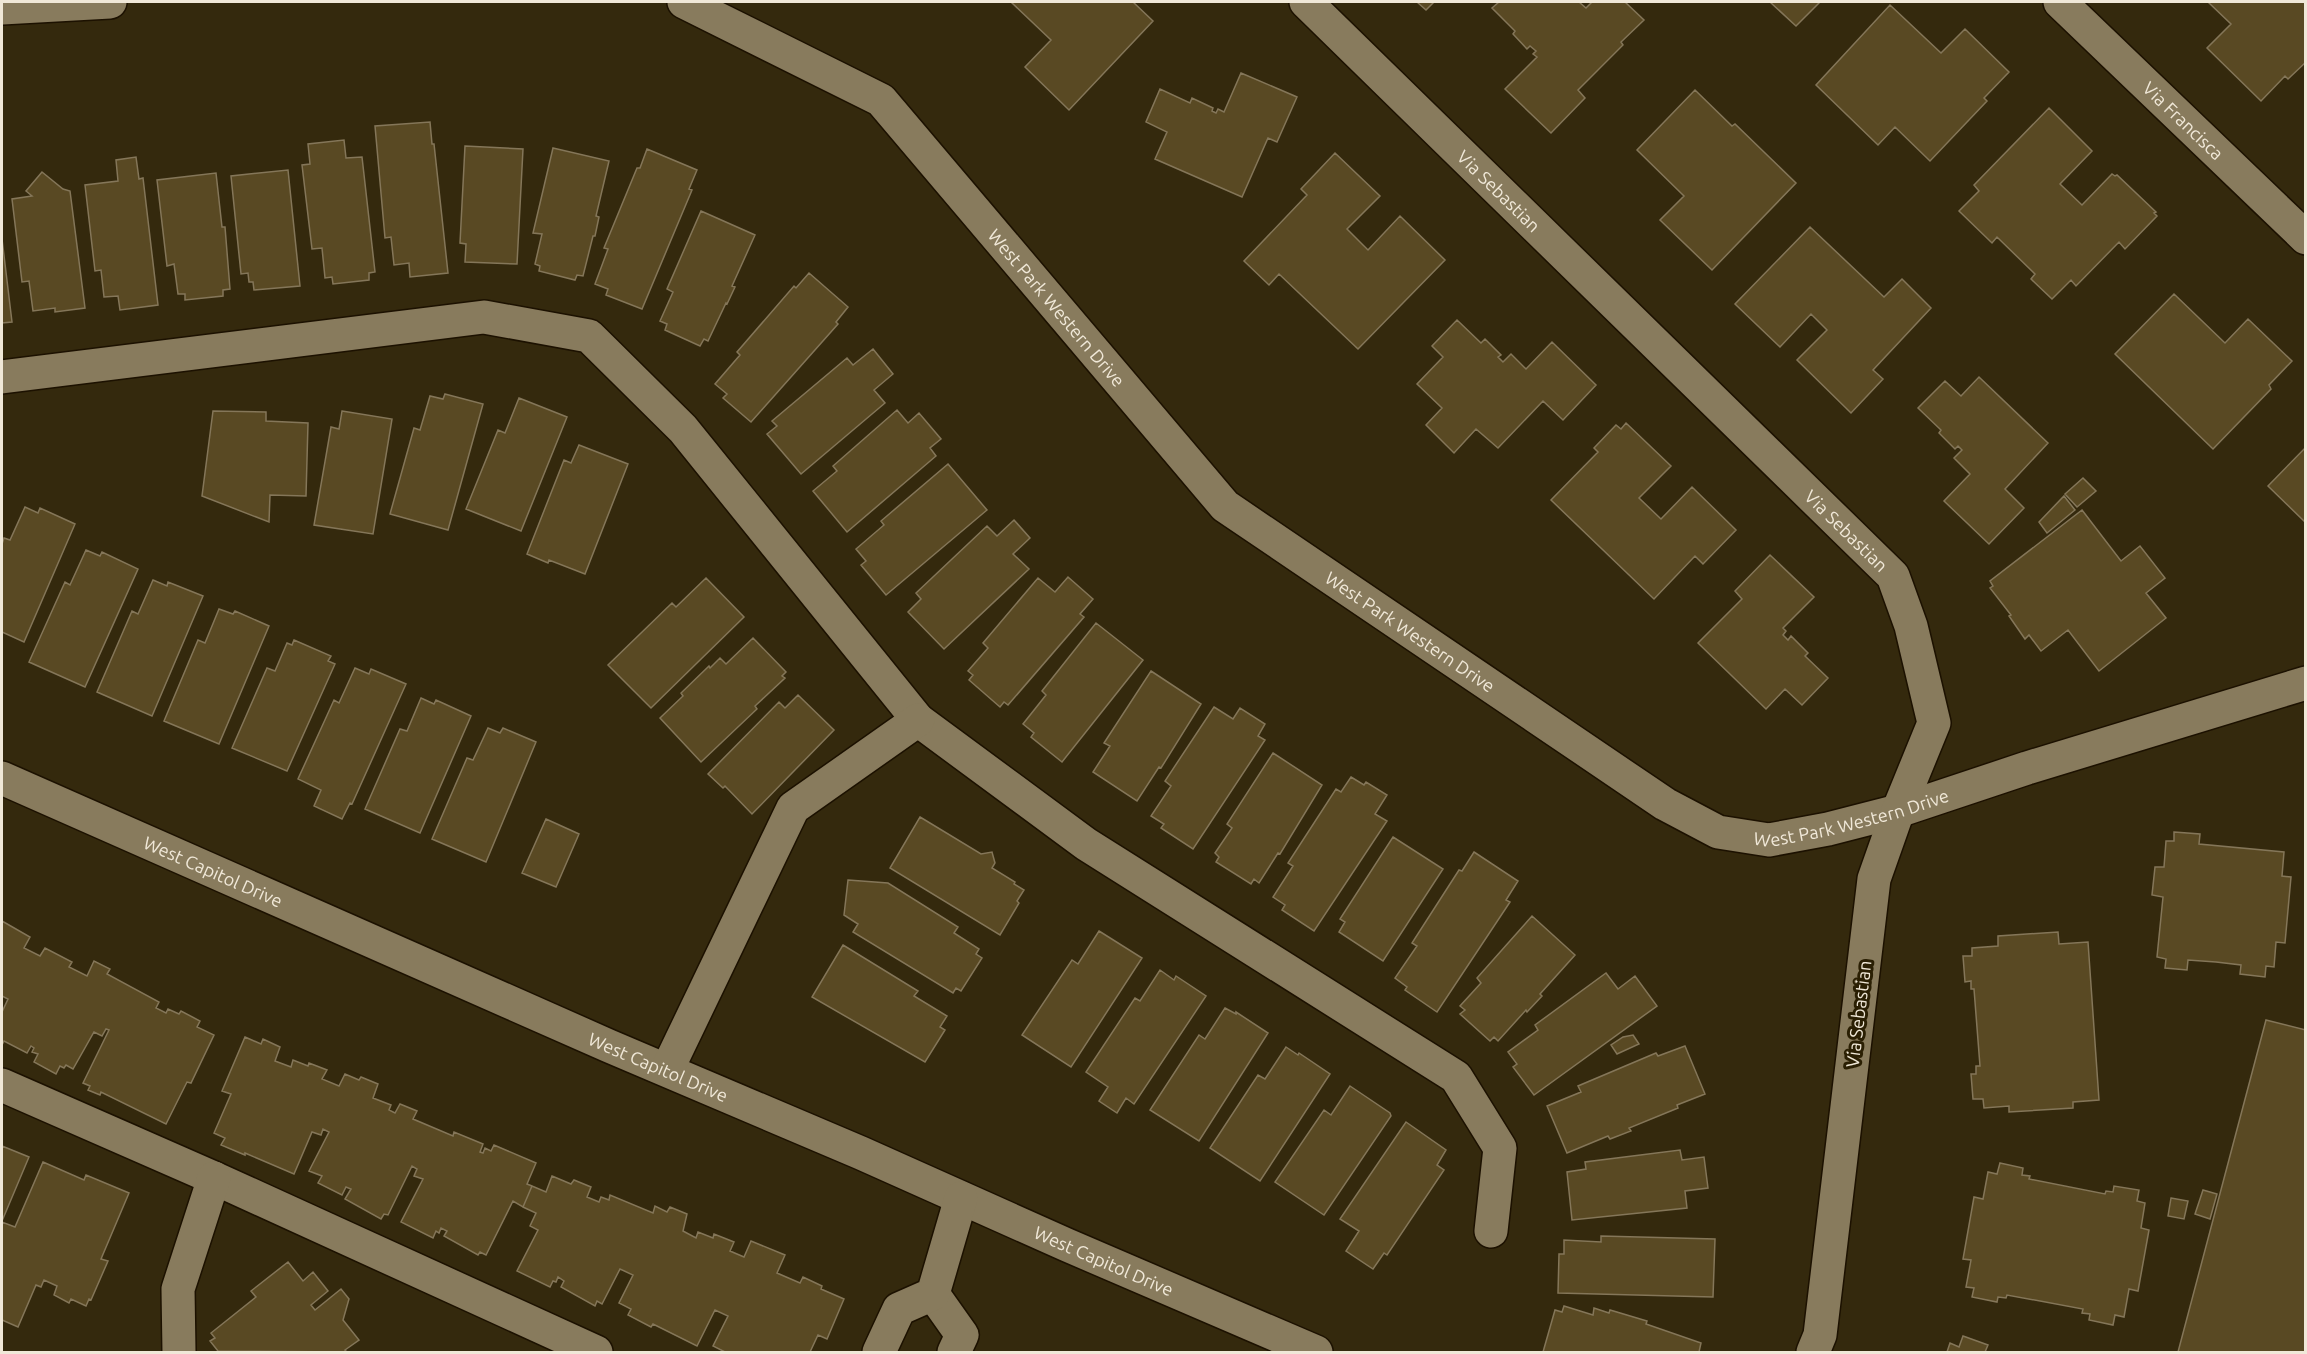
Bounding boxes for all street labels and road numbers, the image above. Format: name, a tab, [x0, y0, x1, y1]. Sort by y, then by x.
street label: Via Francisca	[2139, 77, 2228, 163]
street label: Via Sebastian	[1454, 146, 1545, 236]
street label: West Park Western Drive	[984, 225, 1129, 390]
street label: Via Sebastian	[1801, 486, 1892, 575]
street label: West Park Western Drive	[1322, 567, 1499, 696]
street label: West Park Western Drive	[1752, 785, 1951, 850]
street label: West Capitol Drive	[141, 832, 286, 911]
street label: Via Sebastian	[1842, 959, 1874, 1069]
street label: West Capitol Drive	[585, 1028, 731, 1105]
street label: West Capitol Drive	[1031, 1222, 1176, 1300]

